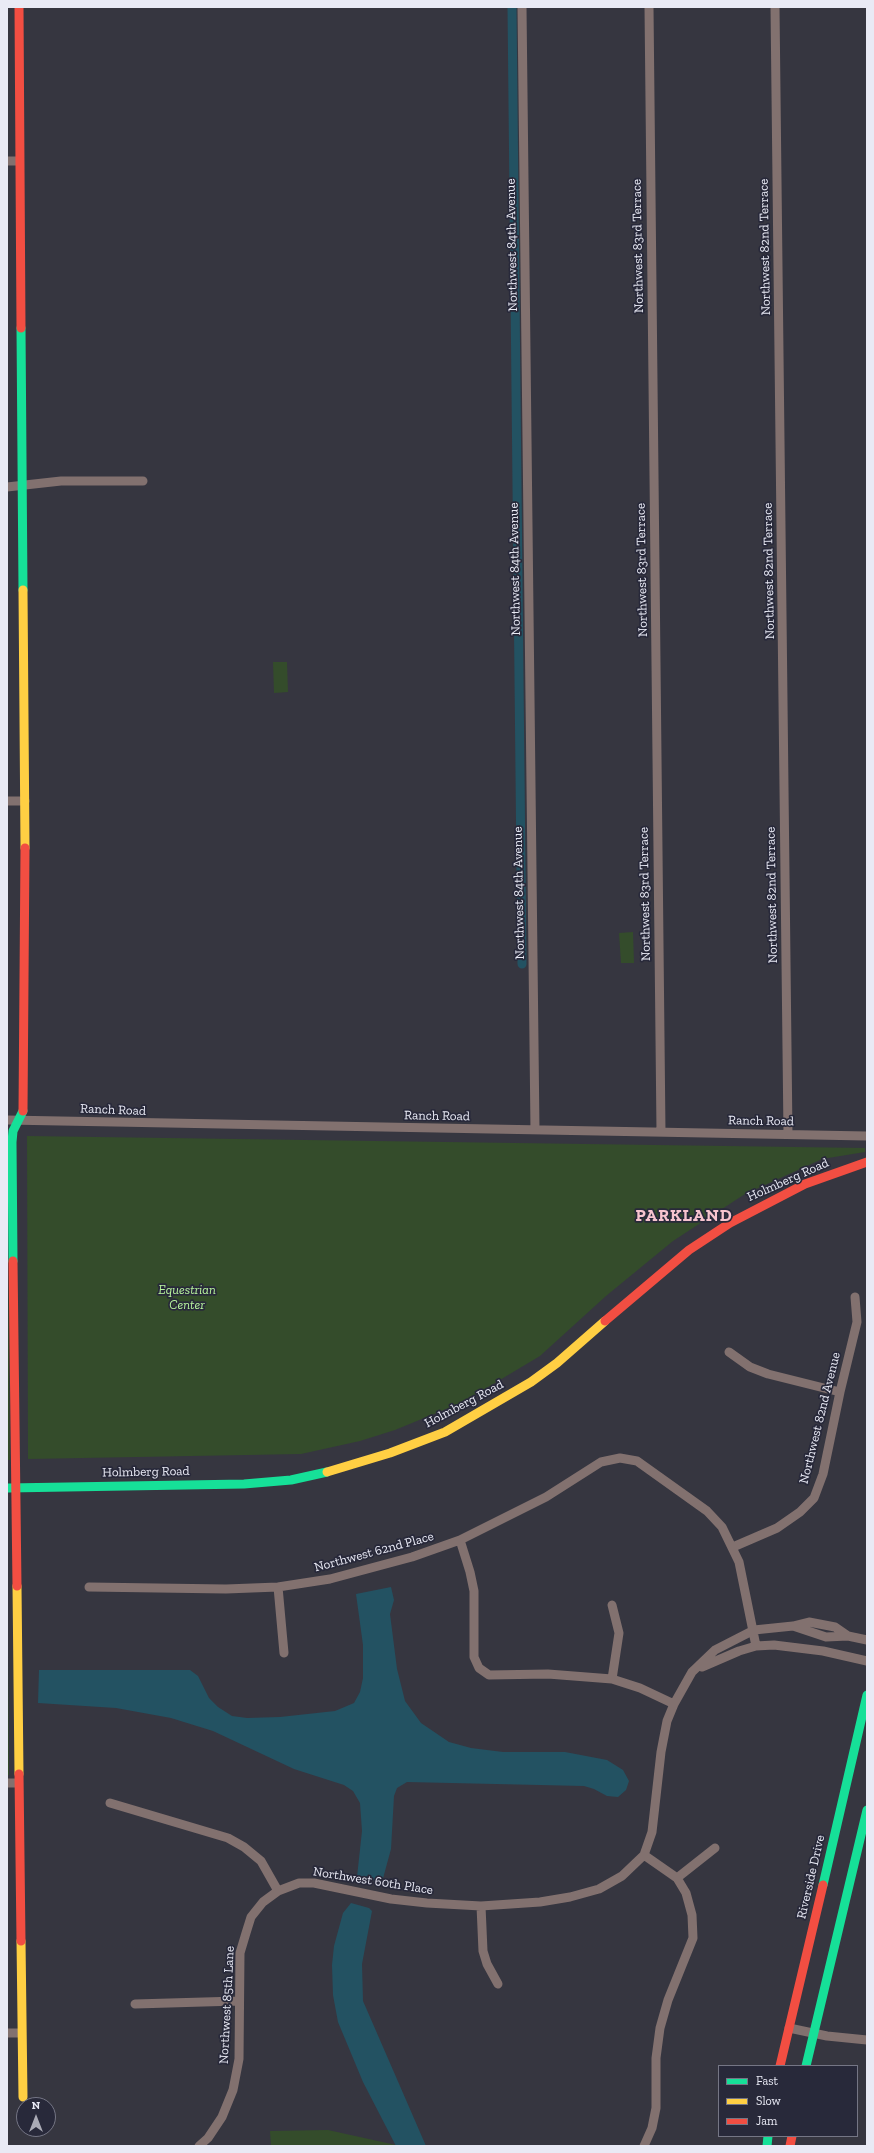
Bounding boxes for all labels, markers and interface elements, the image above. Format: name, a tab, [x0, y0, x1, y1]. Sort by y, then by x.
street label: Northwest 84th Avenue	[503, 178, 521, 312]
street label: Northwest 83rd Terrace	[629, 179, 647, 313]
street label: Northwest 82nd Terrace	[756, 179, 774, 315]
street label: Northwest 84th Avenue	[506, 502, 524, 636]
street label: Northwest 83rd Terrace	[633, 503, 651, 637]
street label: Northwest 82nd Terrace	[760, 503, 778, 639]
street label: Northwest 84th Avenue	[510, 826, 528, 960]
street label: Northwest 83rd Terrace	[636, 827, 654, 961]
street label: Northwest 82nd Terrace	[763, 827, 781, 963]
street label: Ranch Road	[80, 1101, 146, 1119]
street label: Ranch Road	[404, 1108, 470, 1124]
street label: Ranch Road	[728, 1113, 794, 1129]
street label: Holmberg Road	[745, 1155, 831, 1205]
district label: PARKLAND	[635, 1206, 733, 1226]
park label: Equestrian Center	[158, 1282, 216, 1313]
street label: Northwest 82nd Avenue	[796, 1351, 844, 1485]
street label: Holmberg Road	[422, 1377, 506, 1431]
street label: Holmberg Road	[102, 1463, 190, 1481]
street label: Northwest 62nd Place	[313, 1529, 435, 1575]
street label: Riverside Drive	[794, 1834, 828, 1920]
street label: Northwest 60th Place	[312, 1864, 434, 1898]
street label: Northwest 85th Lane	[216, 1946, 238, 2064]
legend	[718, 2065, 858, 2137]
text: Fast	[756, 2074, 778, 2088]
text: Slow	[756, 2094, 781, 2108]
north arrow	[16, 2097, 56, 2137]
text: N	[32, 2099, 40, 2112]
text: Jam	[756, 2114, 777, 2128]

